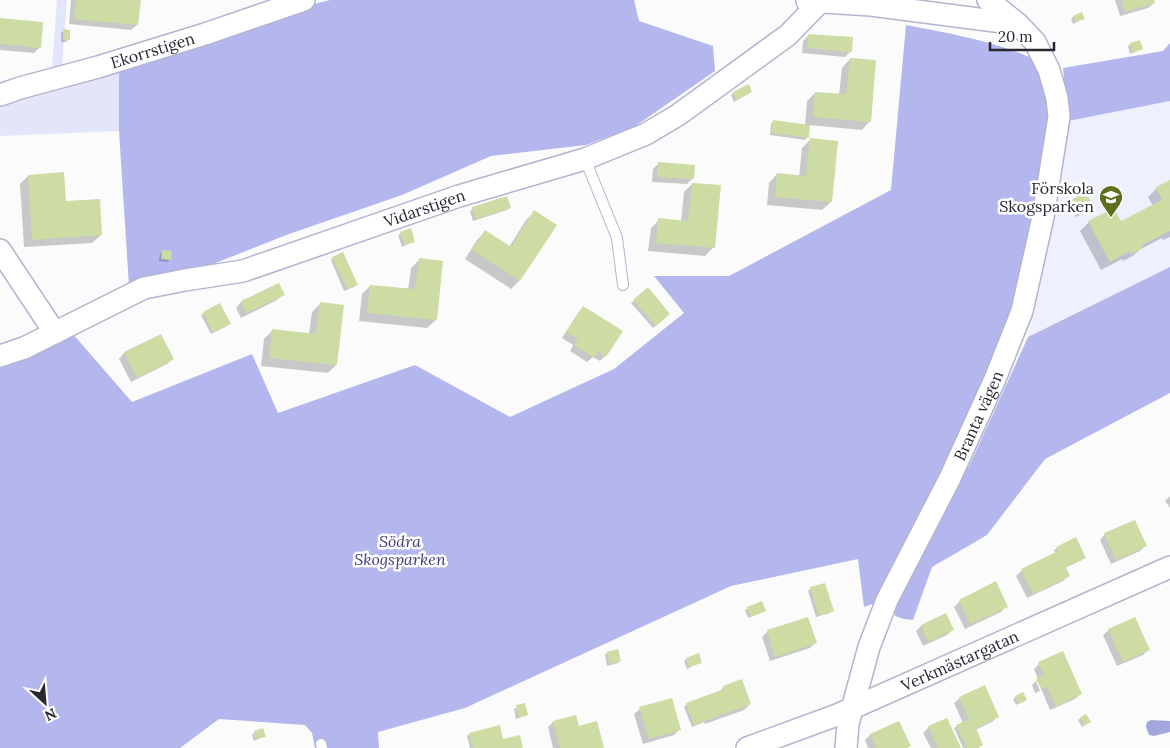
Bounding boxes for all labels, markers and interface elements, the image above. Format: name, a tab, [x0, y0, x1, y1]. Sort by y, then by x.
scale bar	[990, 20, 1054, 52]
text: 20 m	[998, 27, 1033, 46]
street label: Ekorrstigen	[108, 28, 197, 73]
place label: Förskola Skogsparken	[999, 178, 1094, 216]
school or university icon: Förskola Skogsparken	[1098, 184, 1124, 218]
street label: Vidarstigen	[380, 185, 468, 232]
street label: Branta vägen	[949, 368, 1007, 464]
park label: Södra Skogsparken	[354, 531, 446, 569]
street label: Verkmästargatan	[897, 626, 1022, 696]
north arrow	[20, 678, 70, 728]
text: N	[42, 704, 60, 725]

